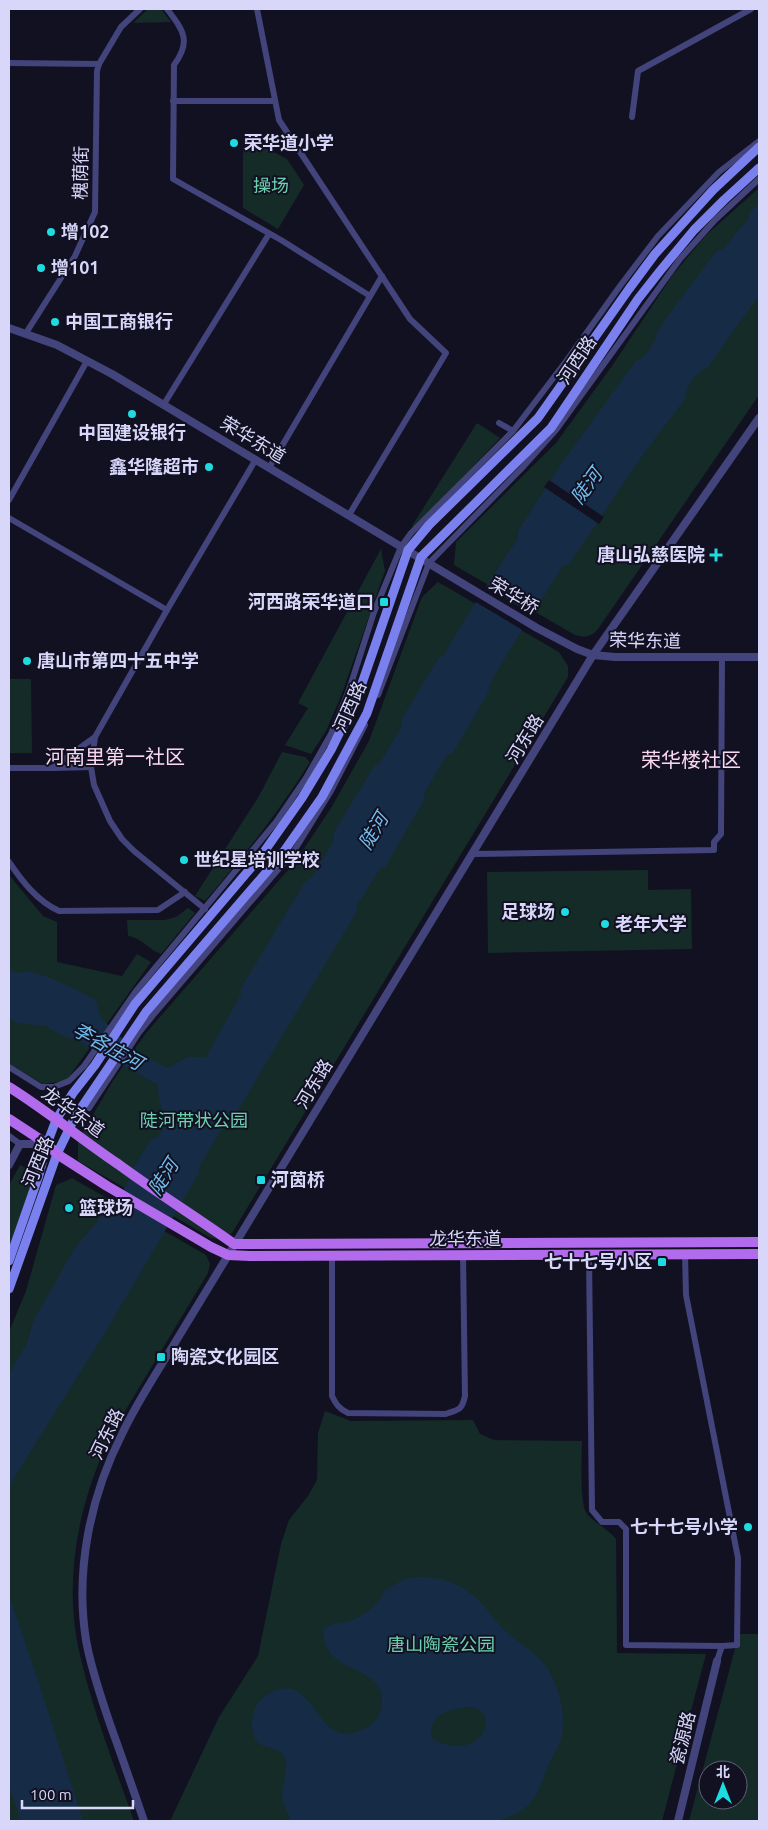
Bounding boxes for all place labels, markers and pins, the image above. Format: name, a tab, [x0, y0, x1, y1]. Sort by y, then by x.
place label: 荣华道小学	[244, 132, 334, 152]
marker: 荣华道小学	[228, 137, 240, 149]
place label: 增102	[61, 221, 109, 241]
marker: 增102	[45, 226, 57, 238]
place label: 增101	[51, 257, 99, 277]
marker: 增101	[35, 262, 47, 274]
place label: 中国工商银行	[65, 311, 173, 331]
marker: 中国工商银行	[49, 316, 61, 328]
marker: 中国建设银行	[126, 408, 138, 420]
place label: 中国建设银行	[78, 422, 186, 442]
place label: 鑫华隆超市	[109, 456, 199, 476]
marker: 鑫华隆超市	[203, 461, 215, 473]
place label: 唐山弘慈医院	[597, 544, 705, 564]
marker: 唐山弘慈医院	[709, 548, 723, 562]
place label: 河西路荣华道口	[248, 591, 374, 611]
marker: 河西路荣华道口	[378, 596, 390, 608]
place label: 唐山市第四十五中学	[37, 650, 199, 670]
marker: 唐山市第四十五中学	[21, 655, 33, 667]
place label: 世纪星培训学校	[194, 849, 320, 869]
marker: 世纪星培训学校	[178, 854, 190, 866]
place label: 足球场	[501, 901, 555, 921]
marker: 足球场	[559, 906, 571, 918]
place label: 老年大学	[615, 913, 687, 933]
marker: 老年大学	[599, 918, 611, 930]
place label: 河茵桥	[271, 1169, 325, 1189]
marker: 河茵桥	[255, 1174, 267, 1186]
place label: 篮球场	[79, 1197, 133, 1217]
marker: 篮球场	[63, 1202, 75, 1214]
place label: 七十七号小区	[544, 1251, 652, 1271]
marker: 七十七号小区	[656, 1256, 668, 1268]
place label: 陶瓷文化园区	[171, 1346, 279, 1366]
marker: 陶瓷文化园区	[155, 1351, 167, 1363]
place label: 七十七号小学	[630, 1516, 738, 1536]
marker: 七十七号小学	[742, 1521, 754, 1533]

